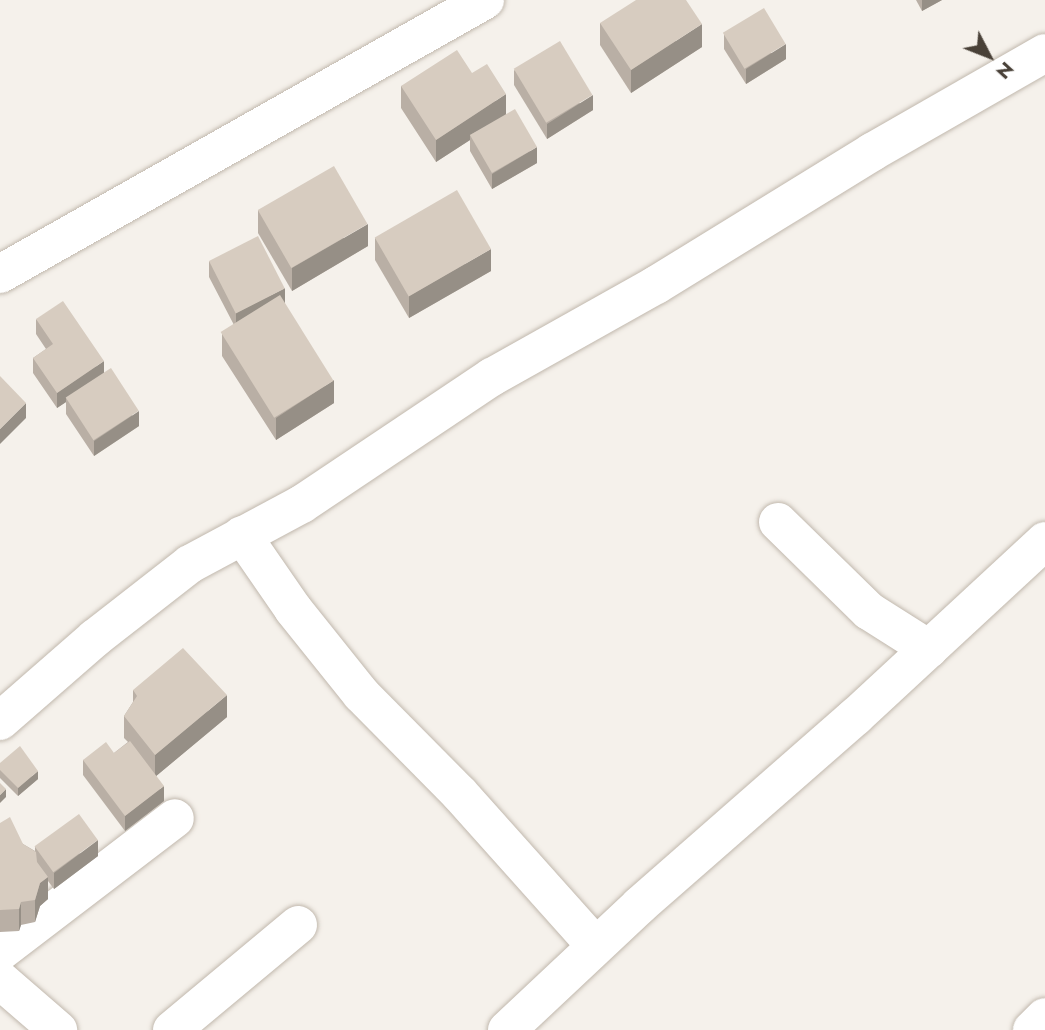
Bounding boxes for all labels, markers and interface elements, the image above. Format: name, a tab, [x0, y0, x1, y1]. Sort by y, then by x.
north arrow	[954, 21, 1024, 91]
text: N	[990, 56, 1020, 85]

